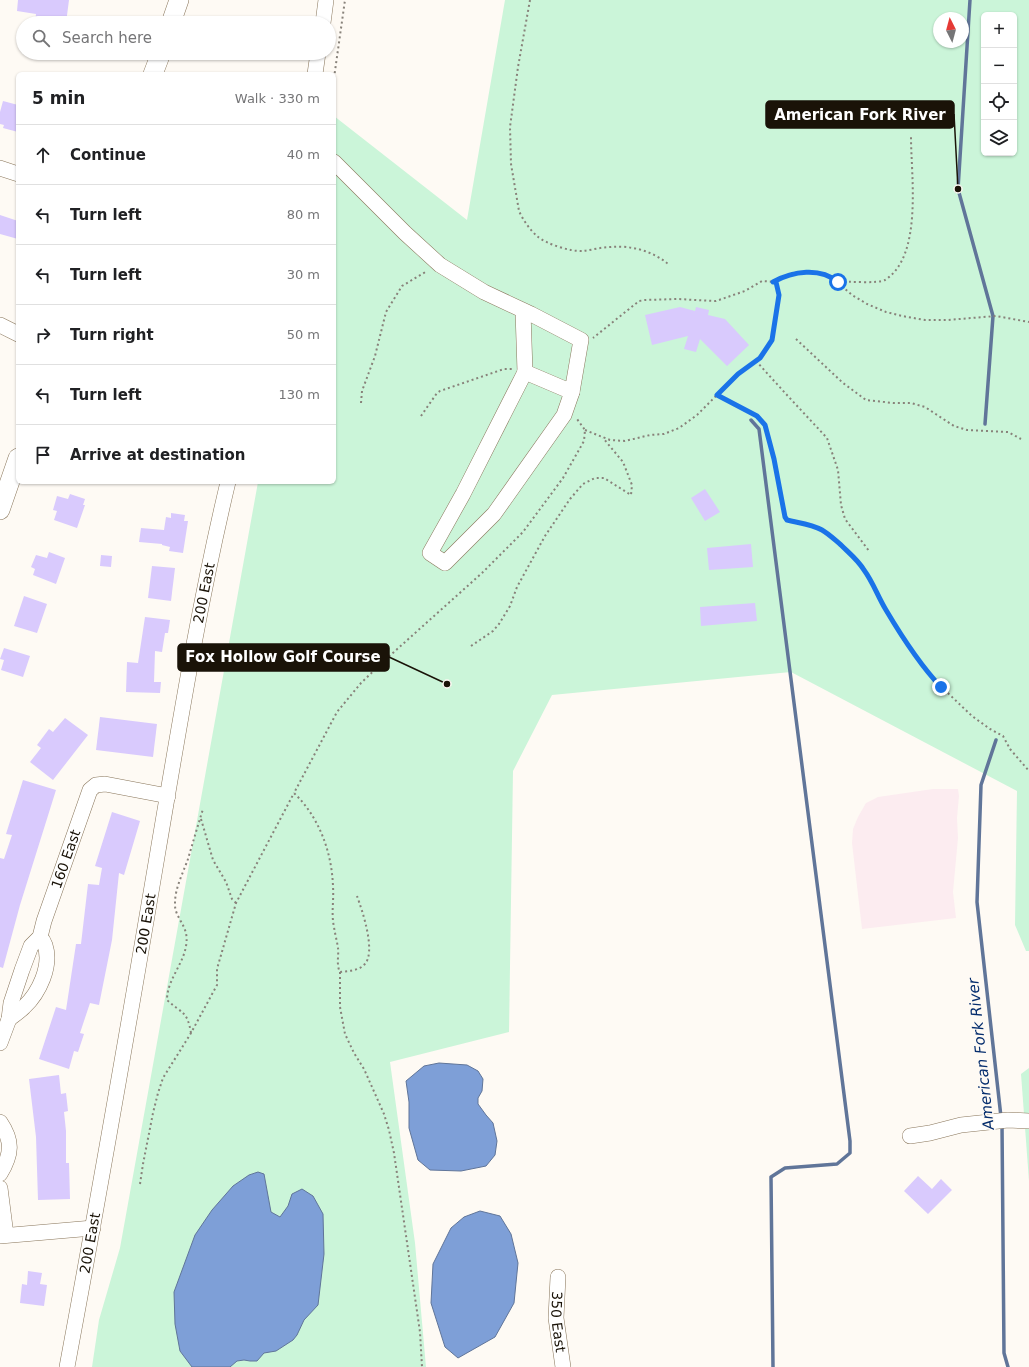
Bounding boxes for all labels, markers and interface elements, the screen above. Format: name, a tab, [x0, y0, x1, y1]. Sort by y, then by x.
north arrow	[933, 12, 969, 48]
map controls	[981, 12, 1017, 156]
button: +	[981, 12, 1017, 48]
search box	[16, 16, 336, 60]
icon: search	[30, 27, 52, 49]
text: Search here	[62, 29, 152, 47]
button: −	[981, 48, 1017, 84]
button: locate	[981, 84, 1017, 120]
text: 5 min	[32, 88, 85, 108]
text: Walk · 330 m	[235, 91, 320, 106]
callout: American Fork River	[766, 101, 954, 128]
text: American Fork River	[774, 106, 946, 124]
button: layers	[981, 120, 1017, 156]
icon: ahead	[32, 144, 54, 166]
text: Continue	[70, 146, 146, 164]
text: 40 m	[287, 147, 320, 162]
icon: left	[32, 204, 54, 226]
text: Turn left	[70, 206, 142, 224]
text: 80 m	[287, 207, 320, 222]
icon: left	[32, 264, 54, 286]
text: Turn left	[70, 266, 142, 284]
text: 30 m	[287, 267, 320, 282]
route start	[829, 273, 847, 291]
icon: right	[32, 324, 54, 346]
text: Turn right	[70, 326, 154, 344]
text: 50 m	[287, 327, 320, 342]
icon: left	[32, 384, 54, 406]
text: Turn left	[70, 386, 142, 404]
text: 130 m	[278, 387, 320, 402]
icon: arrive	[32, 444, 54, 466]
text: Arrive at destination	[70, 446, 245, 464]
street label: 200 East	[190, 561, 218, 625]
callout: Fox Hollow Golf Course	[178, 644, 389, 671]
text: Fox Hollow Golf Course	[185, 648, 381, 666]
route end	[932, 678, 950, 696]
street label: 160 East	[48, 827, 84, 891]
street label: 200 East	[133, 892, 159, 956]
water label: American Fork River	[964, 976, 998, 1132]
street label: 200 East	[76, 1211, 103, 1275]
street label: 350 East	[548, 1291, 569, 1354]

